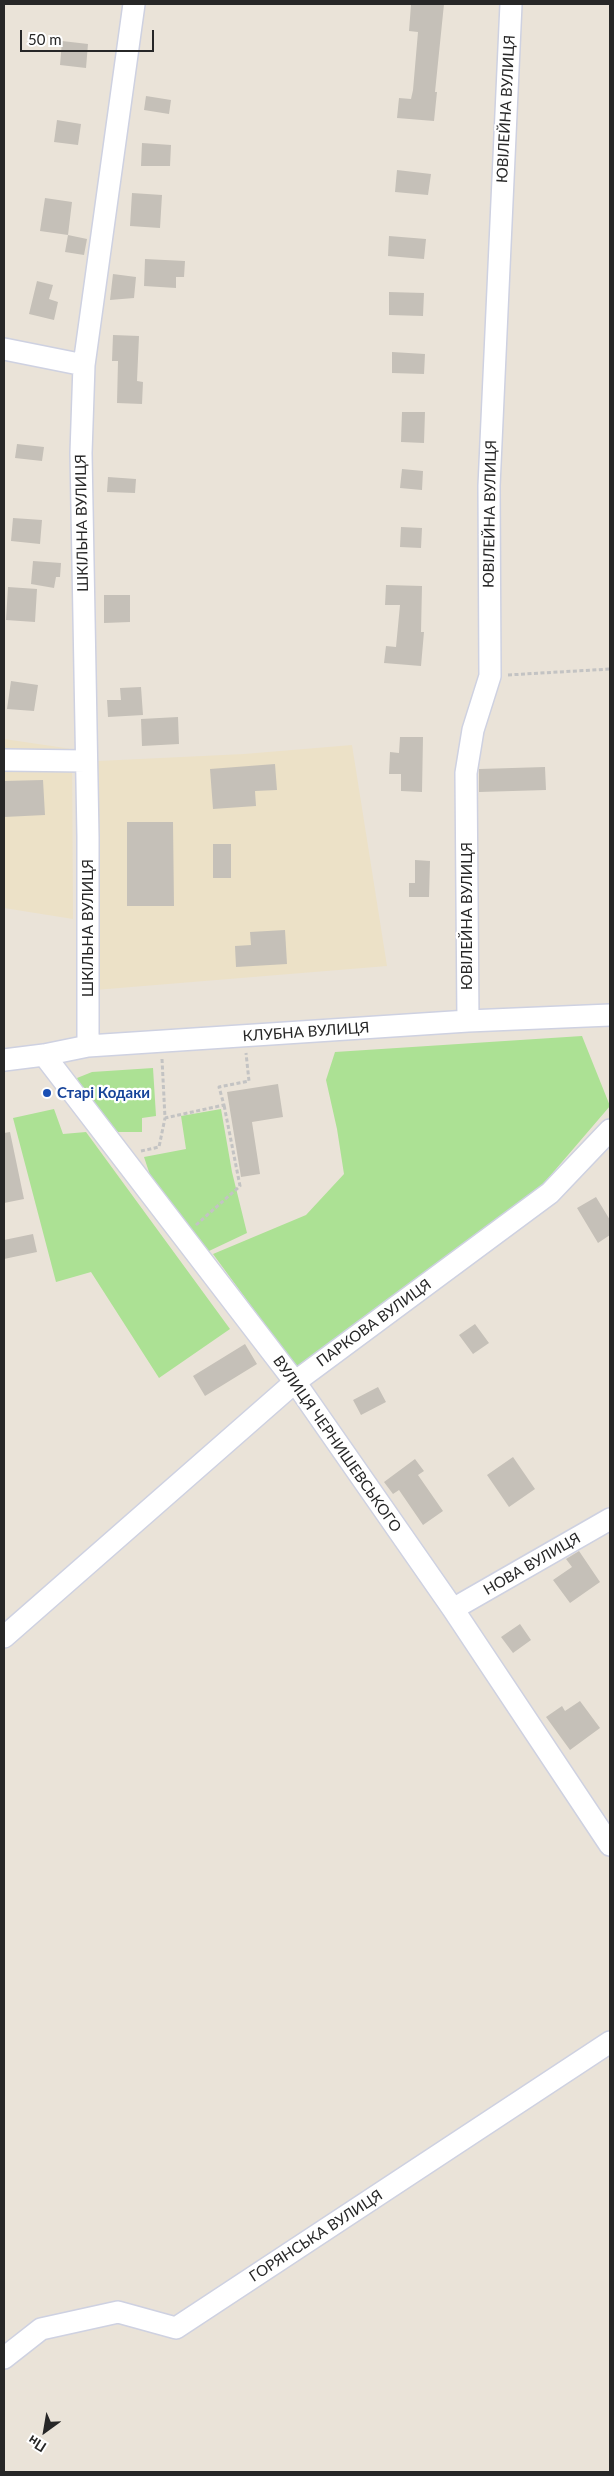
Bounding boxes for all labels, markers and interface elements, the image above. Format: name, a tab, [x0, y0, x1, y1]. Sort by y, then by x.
scale bar	[22, 20, 156, 52]
text: 50 m	[28, 30, 62, 48]
street label: ЮВІЛЕЙНА ВУЛИЦЯ	[493, 35, 519, 183]
street label: ЮВІЛЕЙНА ВУЛИЦЯ	[480, 440, 500, 588]
street label: ШКІЛЬНА ВУЛИЦЯ	[72, 454, 92, 592]
street label: ЮВІЛЕЙНА ВУЛИЦЯ	[458, 842, 476, 990]
street label: ШКІЛЬНА ВУЛИЦЯ	[79, 859, 97, 997]
street label: КЛУБНА ВУЛИЦЯ	[242, 1019, 370, 1045]
place label: Старі Кодаки	[57, 1084, 150, 1102]
marker: Старі Кодаки	[41, 1087, 53, 1099]
street label: ПАРКОВА ВУЛИЦЯ	[313, 1275, 435, 1371]
street label: ВУЛИЦЯ ЧЕРНИШЕВСЬКОГО	[269, 1352, 405, 1536]
street label: НОВА ВУЛИЦЯ	[480, 1529, 584, 1599]
street label: ГОРЯНСЬКА ВУЛИЦЯ	[246, 2186, 386, 2286]
north arrow	[20, 2406, 70, 2456]
text: Пн	[25, 2432, 49, 2456]

